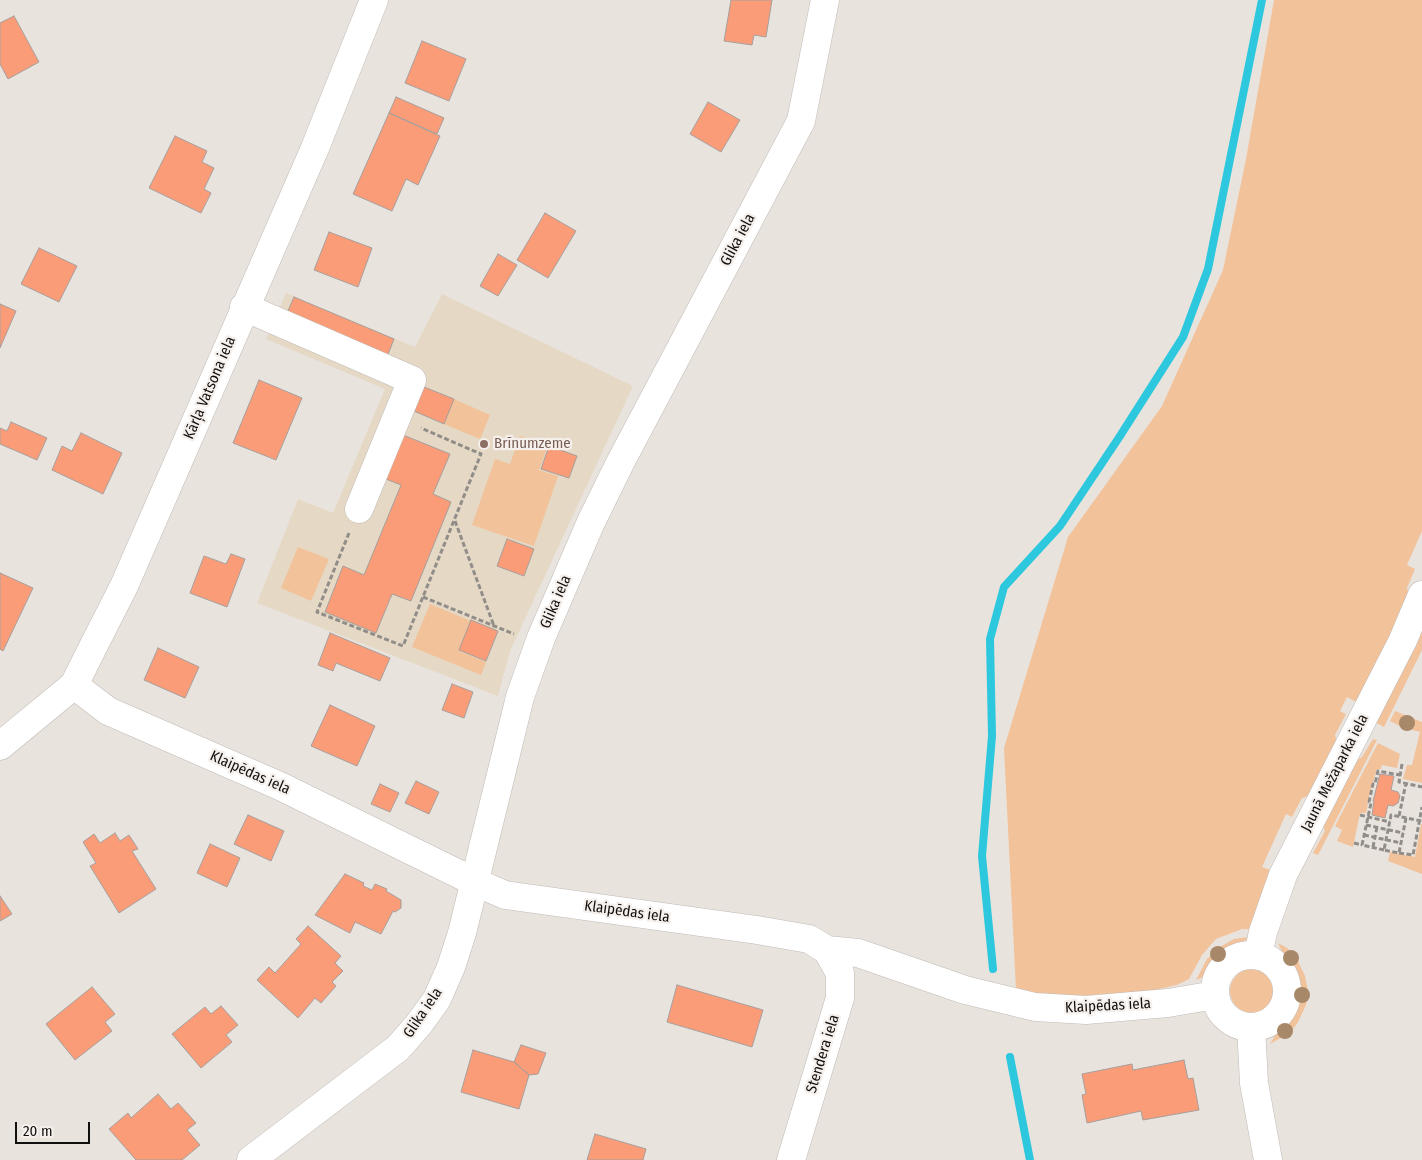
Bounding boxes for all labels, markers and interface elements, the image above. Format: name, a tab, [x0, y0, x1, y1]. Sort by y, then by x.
street label: Glika iela	[717, 211, 759, 269]
street label: Kārļa Vatsona iela	[180, 334, 240, 442]
place label: Brīnumzeme	[494, 435, 571, 453]
marker: Brīnumzeme	[478, 438, 490, 450]
street label: Glika iela	[537, 573, 575, 631]
street label: Jaunā Mežaparka iela	[1298, 711, 1372, 835]
street label: Klaipēdas iela	[207, 747, 293, 799]
street label: Klaipēdas iela	[583, 897, 671, 927]
street label: Glika iela	[400, 985, 446, 1041]
street label: Klaipēdas iela	[1065, 995, 1151, 1017]
street label: Stendera iela	[803, 1013, 843, 1095]
scale bar	[18, 1112, 92, 1144]
text: 20 m	[23, 1122, 53, 1140]

